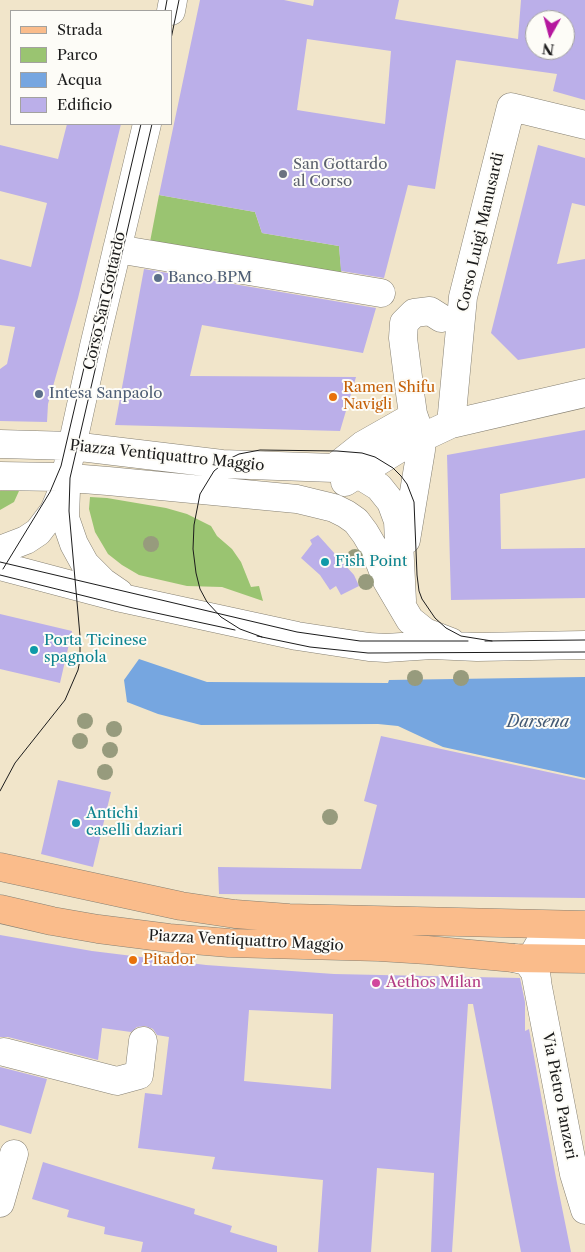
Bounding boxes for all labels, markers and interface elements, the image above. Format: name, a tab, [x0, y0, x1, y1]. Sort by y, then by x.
legend	[10, 10, 172, 125]
north arrow	[525, 10, 575, 60]
text: Strada	[57, 20, 103, 39]
text: N	[541, 39, 555, 59]
text: Parco	[57, 45, 98, 64]
text: Acqua	[57, 70, 102, 89]
text: Edificio	[57, 95, 112, 114]
street label: Corso Luigi Manusardi	[454, 151, 508, 313]
place label: San Gottardo al Corso	[293, 156, 387, 191]
marker: San Gottardo al Corso	[277, 168, 289, 180]
street label: Corso San Gottardo	[80, 230, 130, 372]
place label: Banco BPM	[168, 269, 252, 287]
marker: Banco BPM	[152, 272, 164, 284]
place label: Ramen Shifu Navigli	[343, 379, 435, 414]
place label: Intesa Sanpaolo	[49, 385, 162, 403]
marker: Intesa Sanpaolo	[33, 388, 45, 400]
marker: Ramen Shifu Navigli	[327, 391, 339, 403]
street label: Piazza Ventiquattro Maggio	[69, 437, 265, 475]
place label: Fish Point	[335, 553, 407, 571]
marker: Fish Point	[319, 556, 331, 568]
place label: Porta Ticinese spagnola	[44, 632, 147, 667]
marker: Porta Ticinese spagnola	[28, 644, 40, 656]
water label: Darsena	[507, 712, 569, 732]
place label: Antichi caselli daziari	[86, 805, 182, 840]
marker: Antichi caselli daziari	[70, 817, 82, 829]
street label: Piazza Ventiquattro Maggio	[148, 927, 344, 955]
place label: Pitador	[143, 951, 195, 969]
marker: Pitador	[127, 954, 139, 966]
place label: Aethos Milan	[386, 974, 481, 992]
marker: Aethos Milan	[370, 977, 382, 989]
street label: Via Pietro Panzeri	[538, 1031, 580, 1161]

